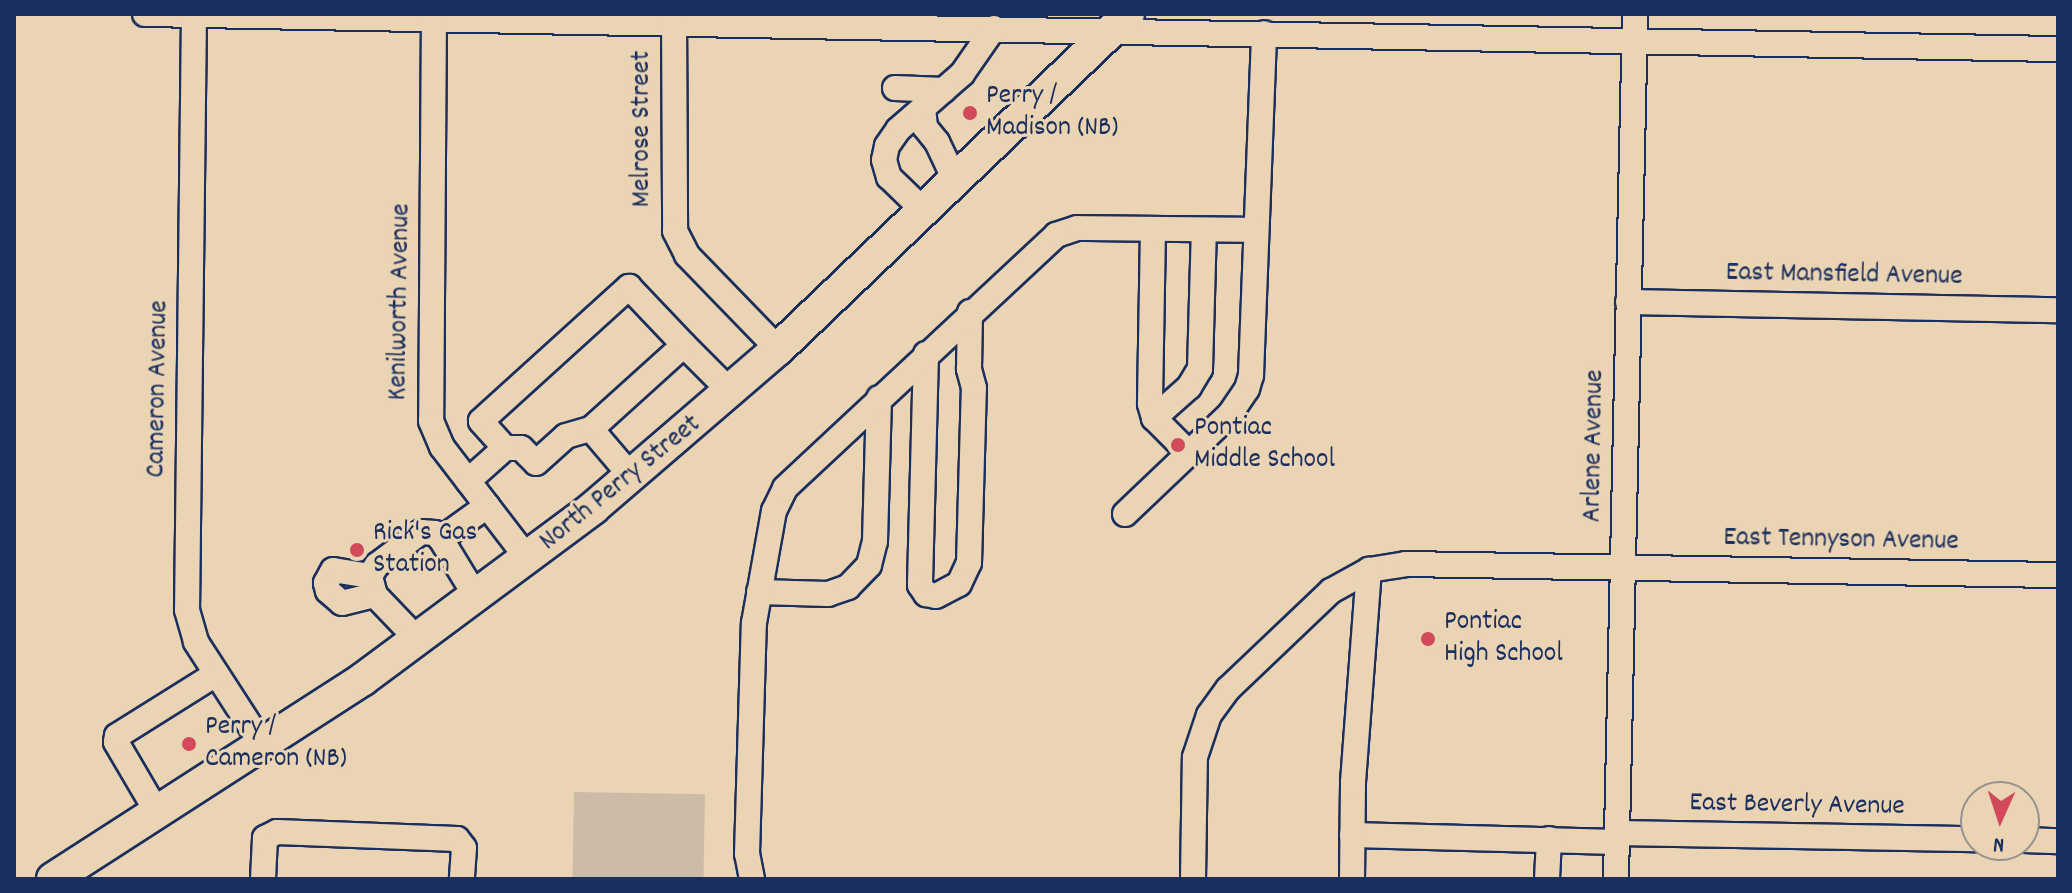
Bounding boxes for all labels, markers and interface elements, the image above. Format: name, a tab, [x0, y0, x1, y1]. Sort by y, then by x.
street label: Melrose Street	[626, 51, 660, 207]
place label: Perry / Madison (NB)	[986, 80, 1118, 146]
marker: Perry / Madison (NB)	[961, 104, 979, 122]
street label: Kenilworth Avenue	[382, 203, 420, 401]
street label: East Mansfield Avenue	[1725, 257, 1963, 295]
street label: Cameron Avenue	[141, 300, 177, 478]
street label: Arlene Avenue	[1577, 369, 1613, 523]
street label: North Perry Street	[534, 409, 708, 559]
place label: Pontiac Middle School	[1194, 412, 1335, 478]
marker: Pontiac Middle School	[1169, 436, 1187, 454]
place label: Rick's Gas Station	[373, 517, 477, 583]
street label: East Tennyson Avenue	[1723, 522, 1959, 560]
marker: Rick's Gas Station	[348, 541, 366, 559]
place label: Pontiac High School	[1444, 606, 1563, 672]
marker: Pontiac High School	[1419, 630, 1437, 648]
place label: Perry / Cameron (NB)	[205, 711, 347, 777]
marker: Perry / Cameron (NB)	[180, 735, 198, 753]
north arrow	[1960, 781, 2040, 861]
street label: East Beverly Avenue	[1689, 787, 1905, 825]
text: N	[1993, 828, 2005, 859]

